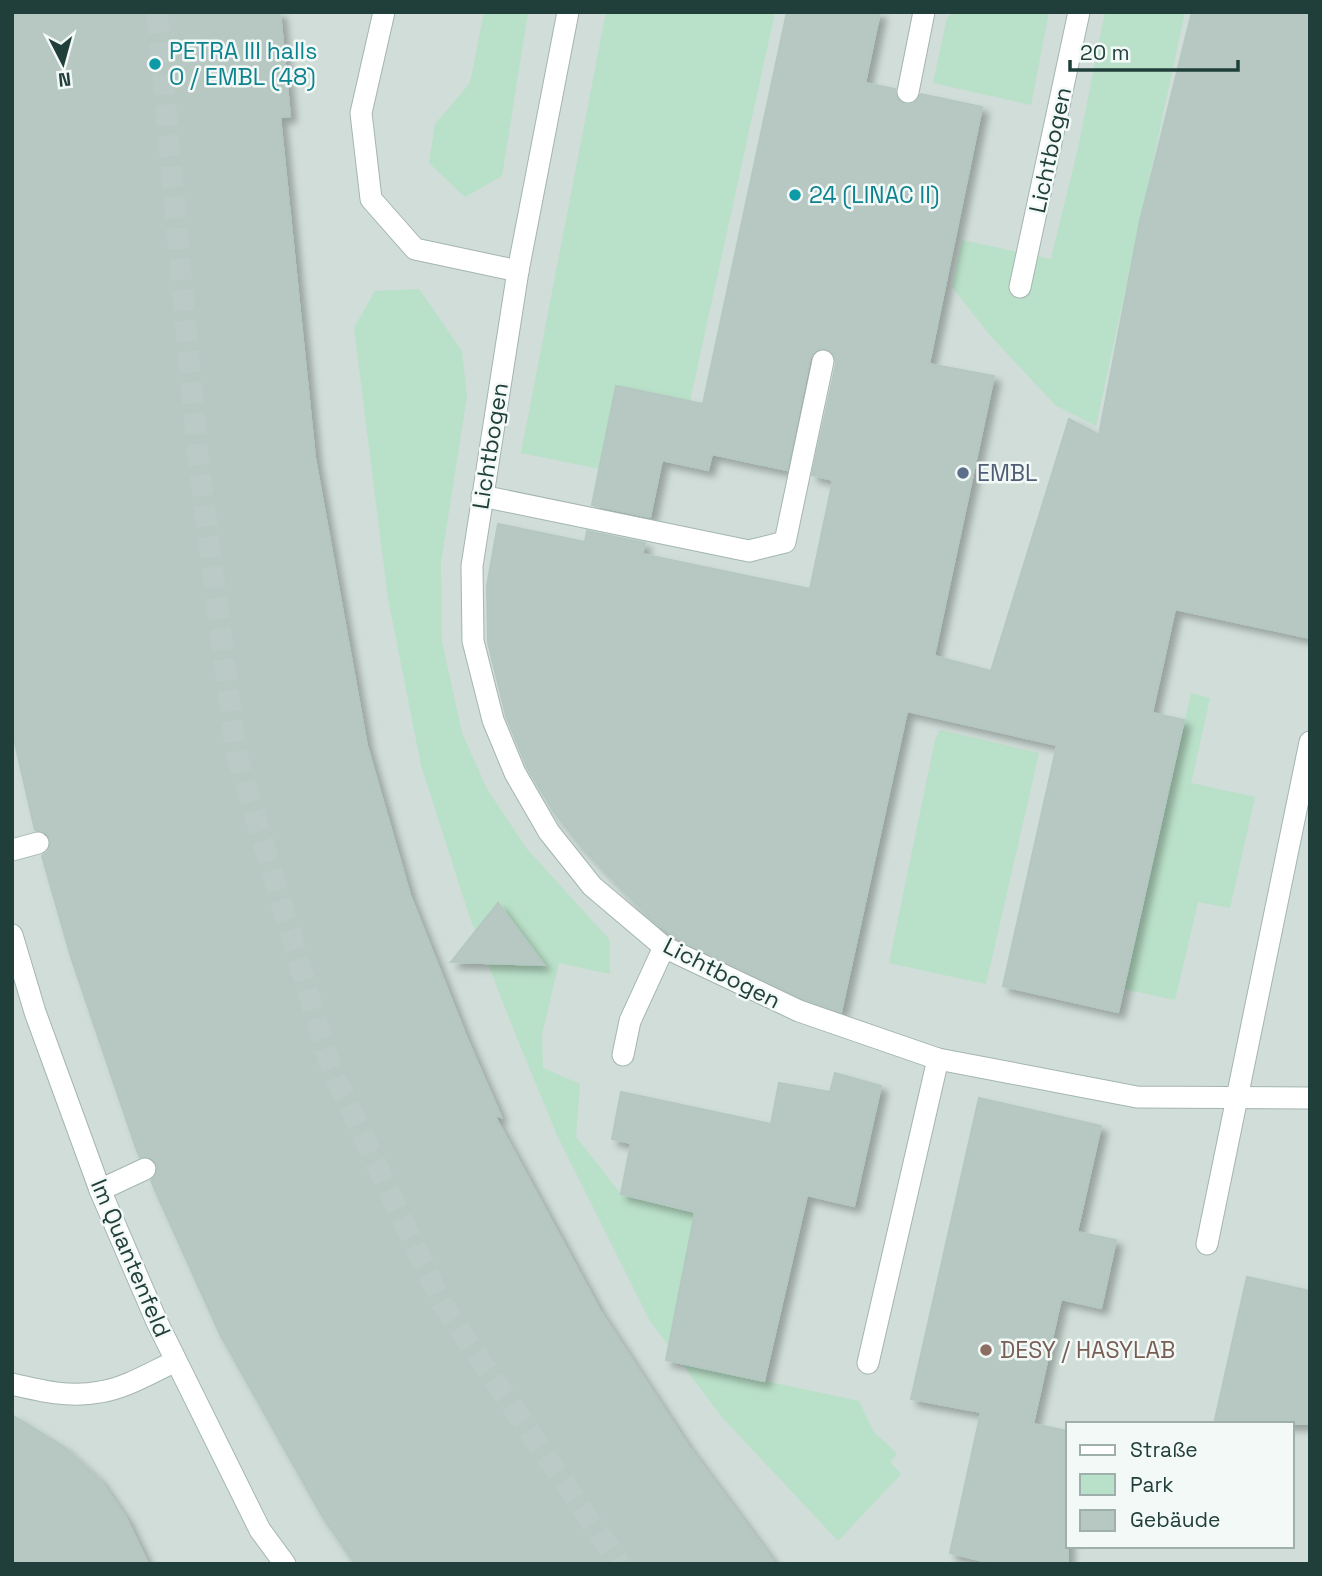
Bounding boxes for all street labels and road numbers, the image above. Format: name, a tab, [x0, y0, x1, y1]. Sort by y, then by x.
street label: Lichtbogen	[1022, 84, 1078, 216]
street label: Lichtbogen	[465, 381, 515, 511]
street label: Lichtbogen	[658, 931, 786, 1015]
street label: Im Quantenfeld	[84, 1174, 178, 1342]

